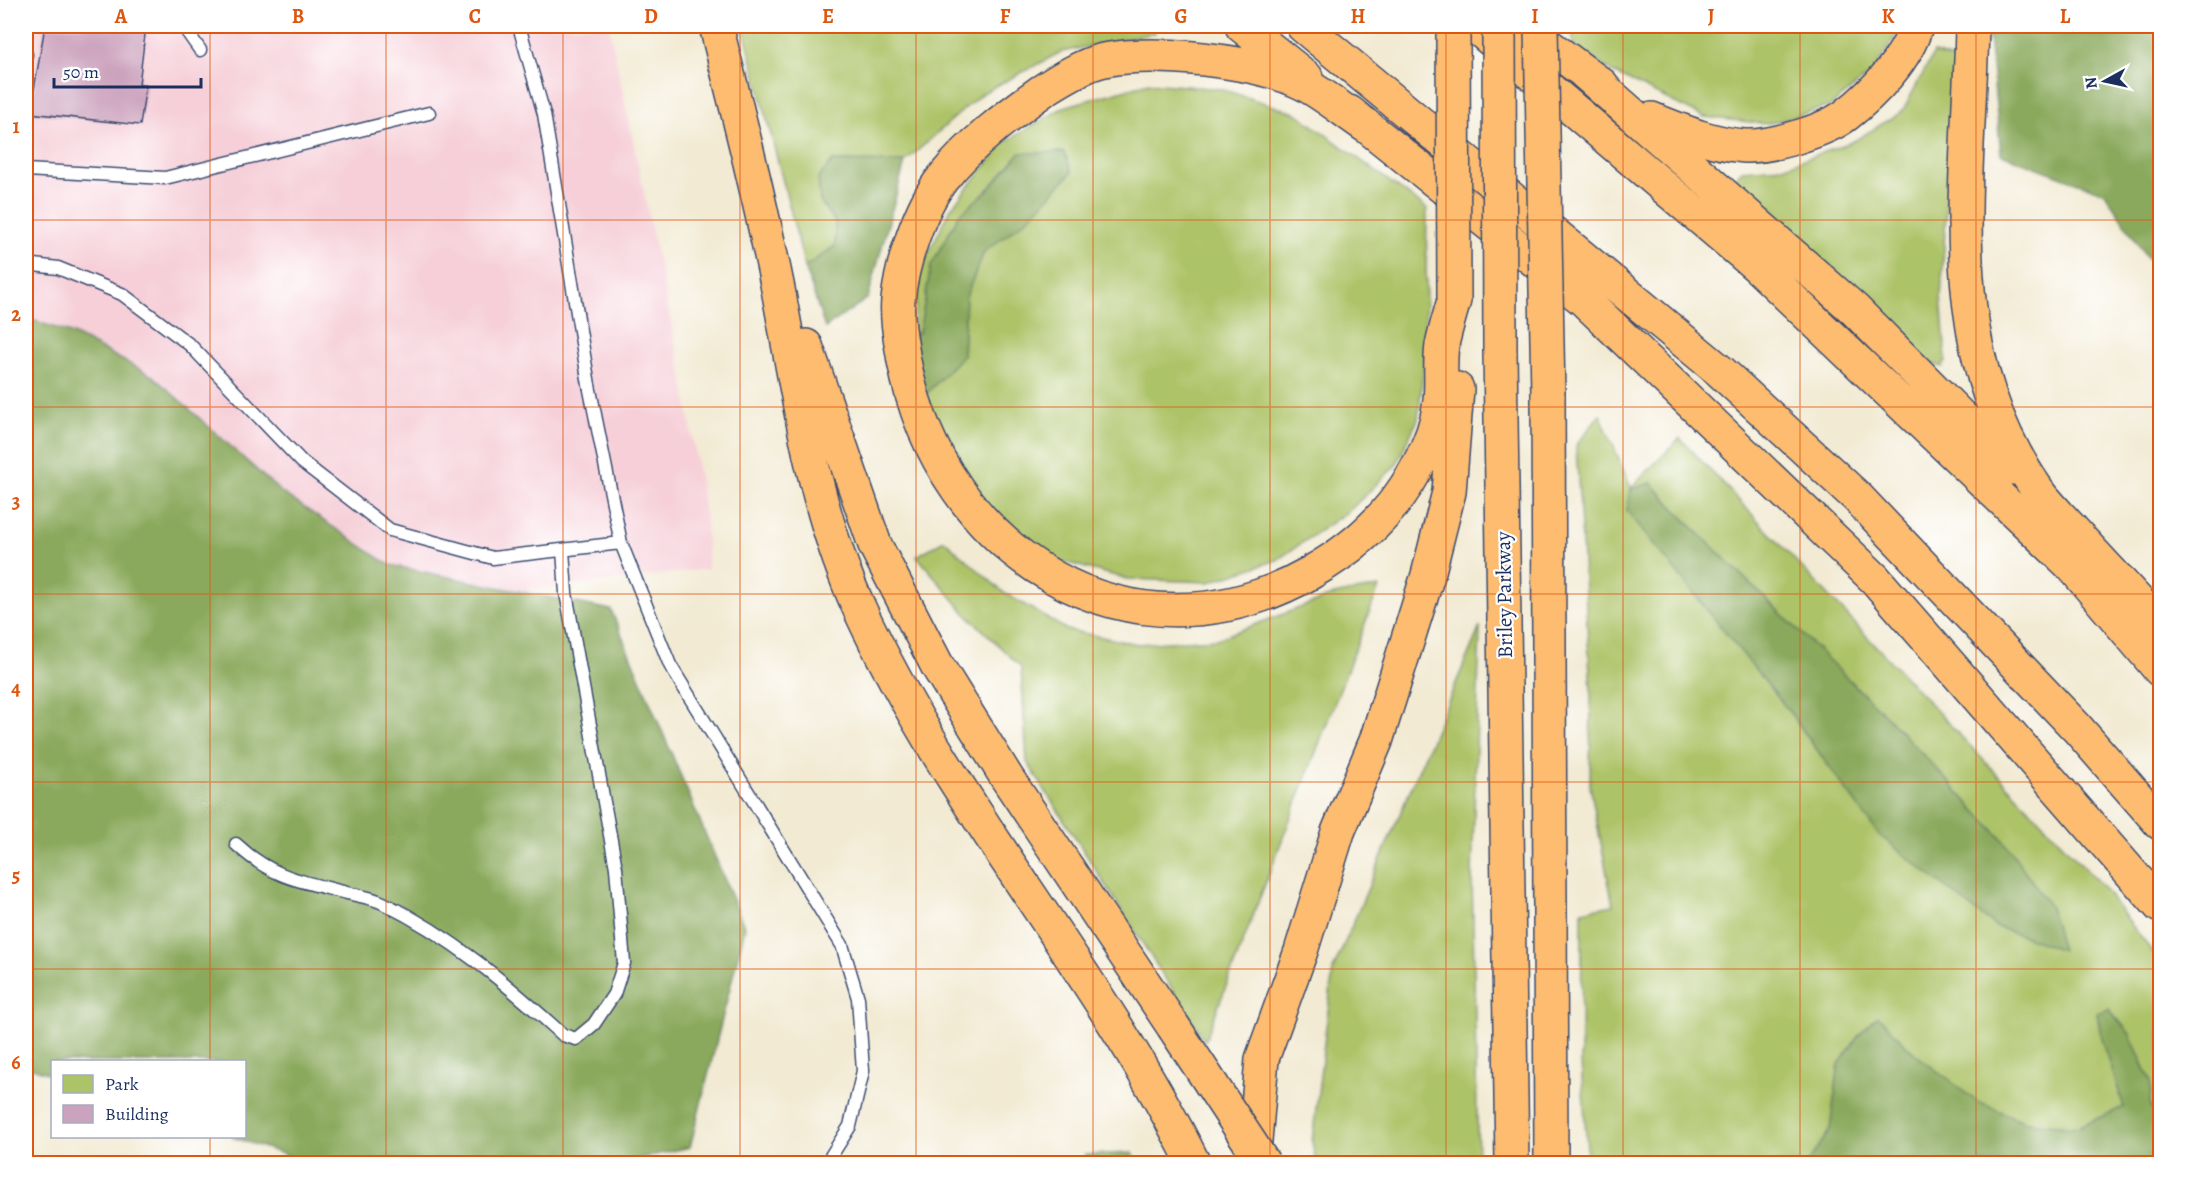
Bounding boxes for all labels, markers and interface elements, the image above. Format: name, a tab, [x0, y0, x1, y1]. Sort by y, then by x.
text: A	[114, 3, 128, 30]
text: B	[292, 3, 304, 30]
text: C	[469, 3, 481, 30]
text: D	[644, 3, 658, 30]
text: E	[822, 3, 834, 30]
text: F	[1000, 3, 1011, 30]
text: G	[1174, 3, 1188, 30]
text: H	[1351, 3, 1366, 30]
text: I	[1531, 3, 1539, 30]
text: J	[1708, 3, 1715, 30]
text: K	[1881, 3, 1895, 30]
text: L	[2060, 3, 2071, 30]
scale bar	[54, 51, 201, 89]
north arrow	[2075, 51, 2135, 111]
text: 50 m	[63, 60, 99, 84]
text: N	[2079, 75, 2103, 90]
text: 1	[12, 113, 20, 140]
text: 2	[11, 301, 21, 328]
text: 3	[12, 488, 20, 515]
street label: Briley Parkway	[1489, 531, 1519, 659]
text: 4	[11, 675, 21, 702]
text: 5	[12, 862, 20, 889]
text: 6	[11, 1049, 21, 1076]
legend	[51, 1060, 246, 1138]
text: Park	[105, 1072, 139, 1096]
text: Building	[105, 1102, 169, 1126]

